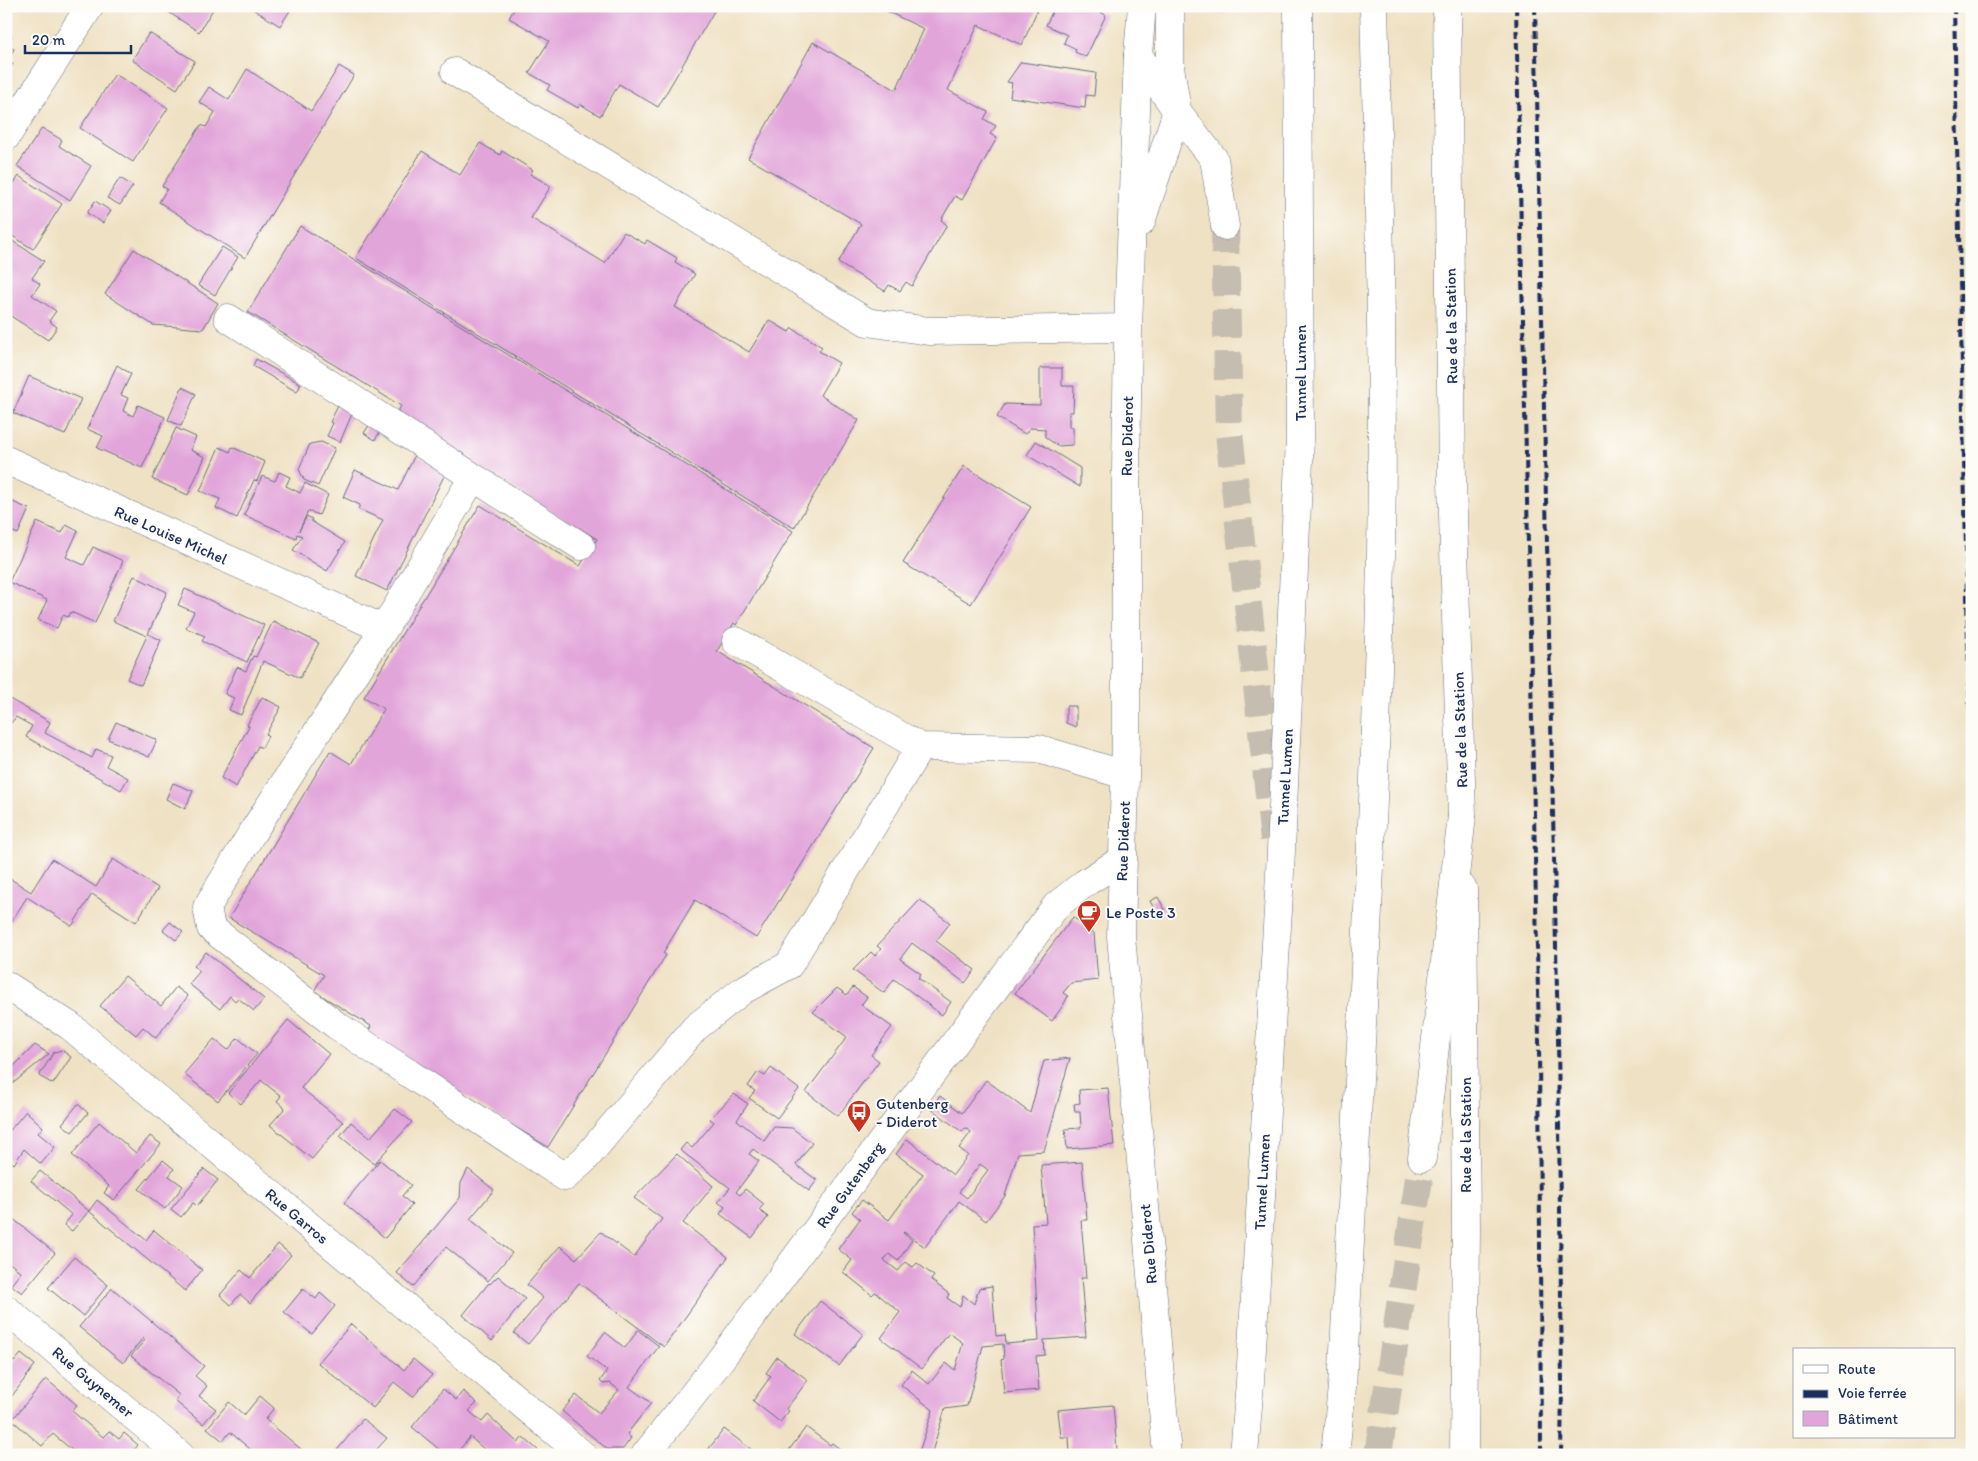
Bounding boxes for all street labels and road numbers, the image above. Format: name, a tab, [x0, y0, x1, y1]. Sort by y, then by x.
street label: Rue de la Station	[1440, 267, 1462, 384]
street label: Tunnel Lumen	[1291, 324, 1310, 421]
street label: Rue Diderot	[1117, 396, 1137, 476]
street label: Rue Louise Michel	[111, 502, 231, 569]
street label: Rue de la Station	[1448, 671, 1472, 788]
street label: Tunnel Lumen	[1273, 728, 1297, 826]
street label: Rue Diderot	[1112, 800, 1134, 882]
street label: Rue de la Station	[1456, 1077, 1475, 1193]
street label: Tunnel Lumen	[1250, 1133, 1274, 1231]
street label: Rue Gutenberg	[812, 1137, 888, 1232]
street label: Rue Garros	[261, 1184, 333, 1248]
street label: Rue Diderot	[1135, 1203, 1161, 1285]
street label: Rue Guynemer	[48, 1342, 138, 1422]

